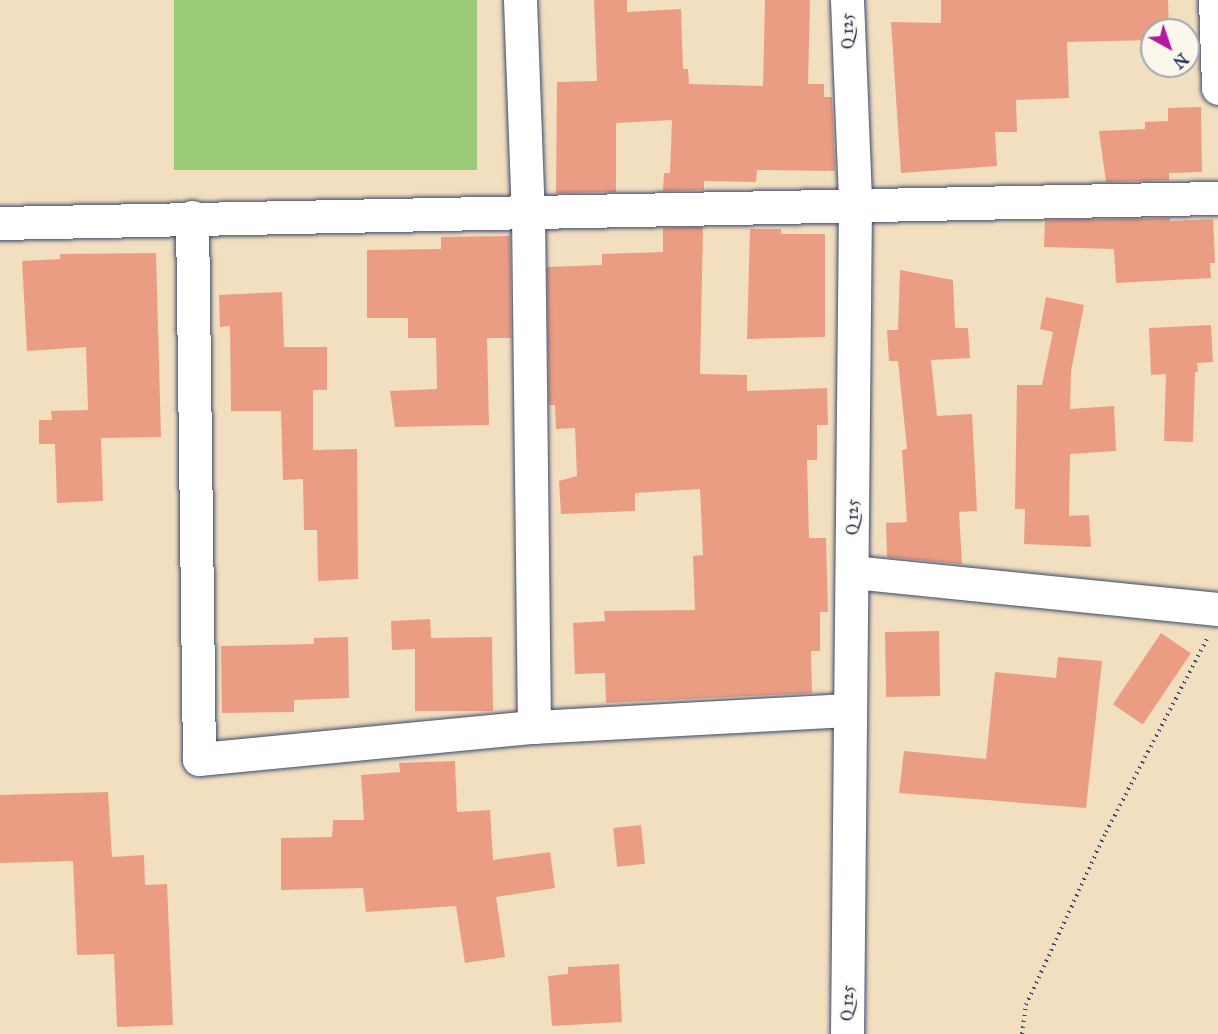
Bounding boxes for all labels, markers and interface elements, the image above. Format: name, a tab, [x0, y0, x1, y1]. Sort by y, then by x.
street label: Q 125	[838, 13, 858, 49]
north arrow	[1140, 18, 1200, 78]
text: N	[1169, 49, 1192, 72]
street label: Q 125	[843, 499, 863, 535]
street label: Q 125	[838, 985, 858, 1021]

